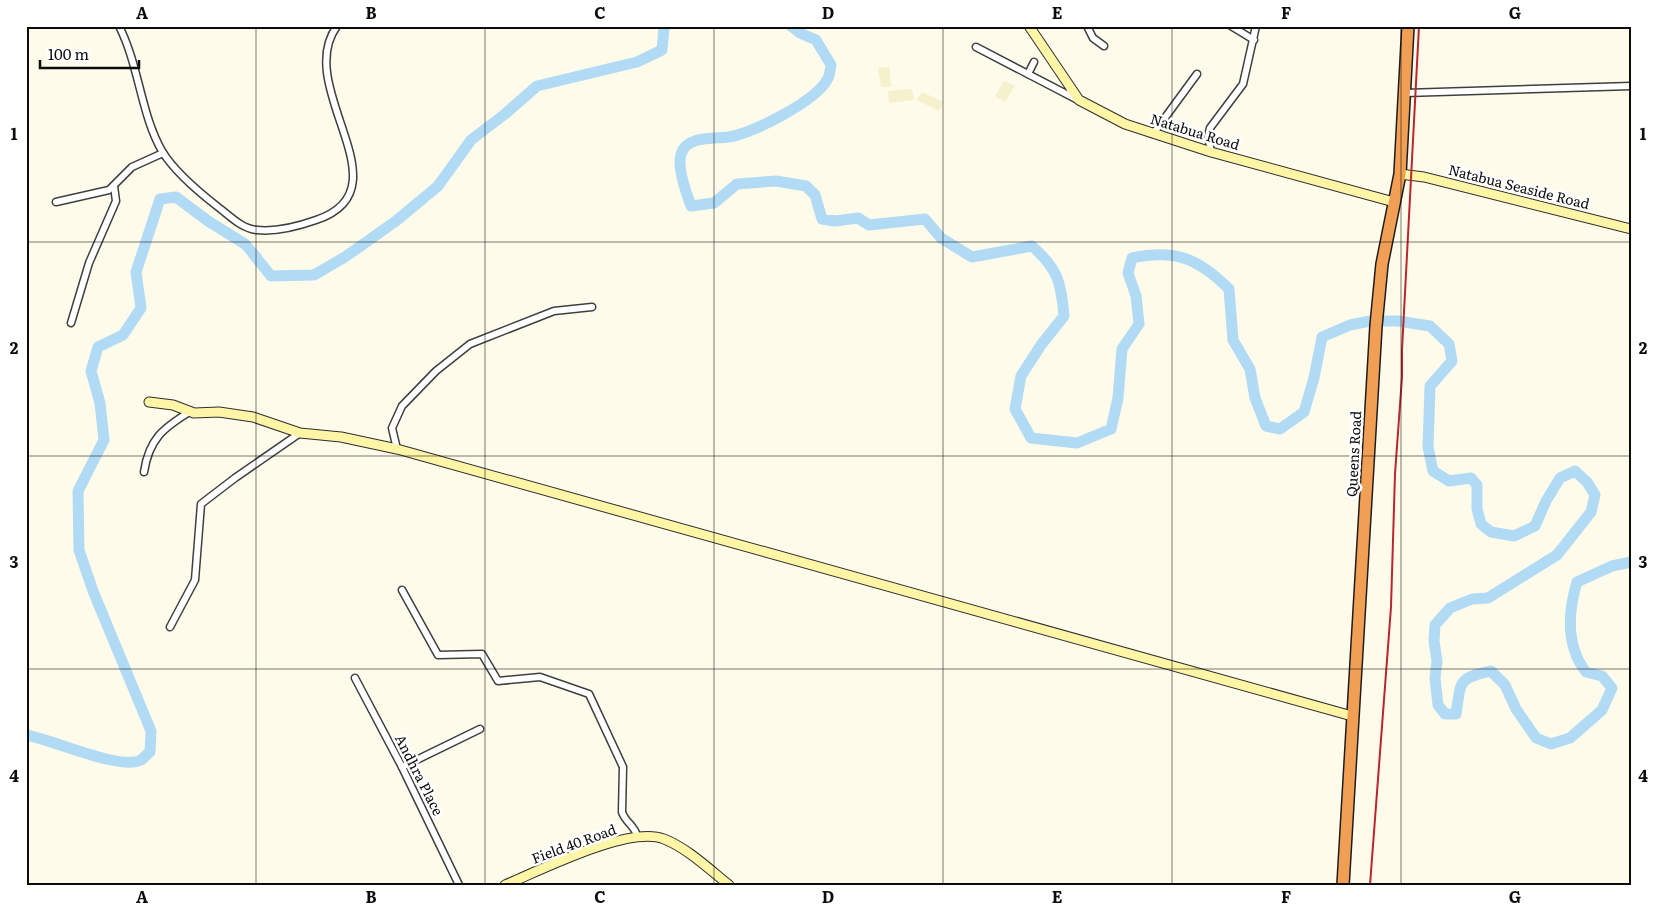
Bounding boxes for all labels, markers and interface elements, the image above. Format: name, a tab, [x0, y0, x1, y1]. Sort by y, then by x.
text: A	[136, 0, 148, 24]
text: B	[365, 0, 377, 24]
text: C	[594, 0, 606, 24]
text: D	[822, 0, 834, 24]
text: E	[1052, 0, 1063, 24]
text: F	[1281, 0, 1291, 24]
text: G	[1509, 0, 1521, 24]
scale bar	[40, 38, 139, 70]
text: 100 m	[48, 42, 89, 65]
street label: Natabua Road	[1148, 108, 1243, 154]
text: 1	[11, 121, 18, 145]
text: 1	[1640, 121, 1647, 145]
street label: Natabua Seaside Road	[1447, 159, 1592, 213]
text: 2	[10, 335, 19, 359]
text: 2	[1639, 335, 1648, 359]
street label: Queens Road	[1341, 410, 1365, 497]
text: 3	[10, 549, 19, 573]
text: 3	[1639, 549, 1648, 573]
street label: Andhra Place	[391, 731, 449, 819]
text: 4	[9, 763, 19, 787]
text: 4	[1638, 763, 1648, 787]
street label: Field 40 Road	[529, 818, 619, 868]
text: A	[136, 884, 148, 908]
text: B	[365, 884, 377, 908]
text: C	[594, 884, 606, 908]
text: D	[822, 884, 834, 908]
text: E	[1052, 884, 1063, 908]
text: F	[1281, 884, 1291, 908]
text: G	[1509, 884, 1521, 908]

